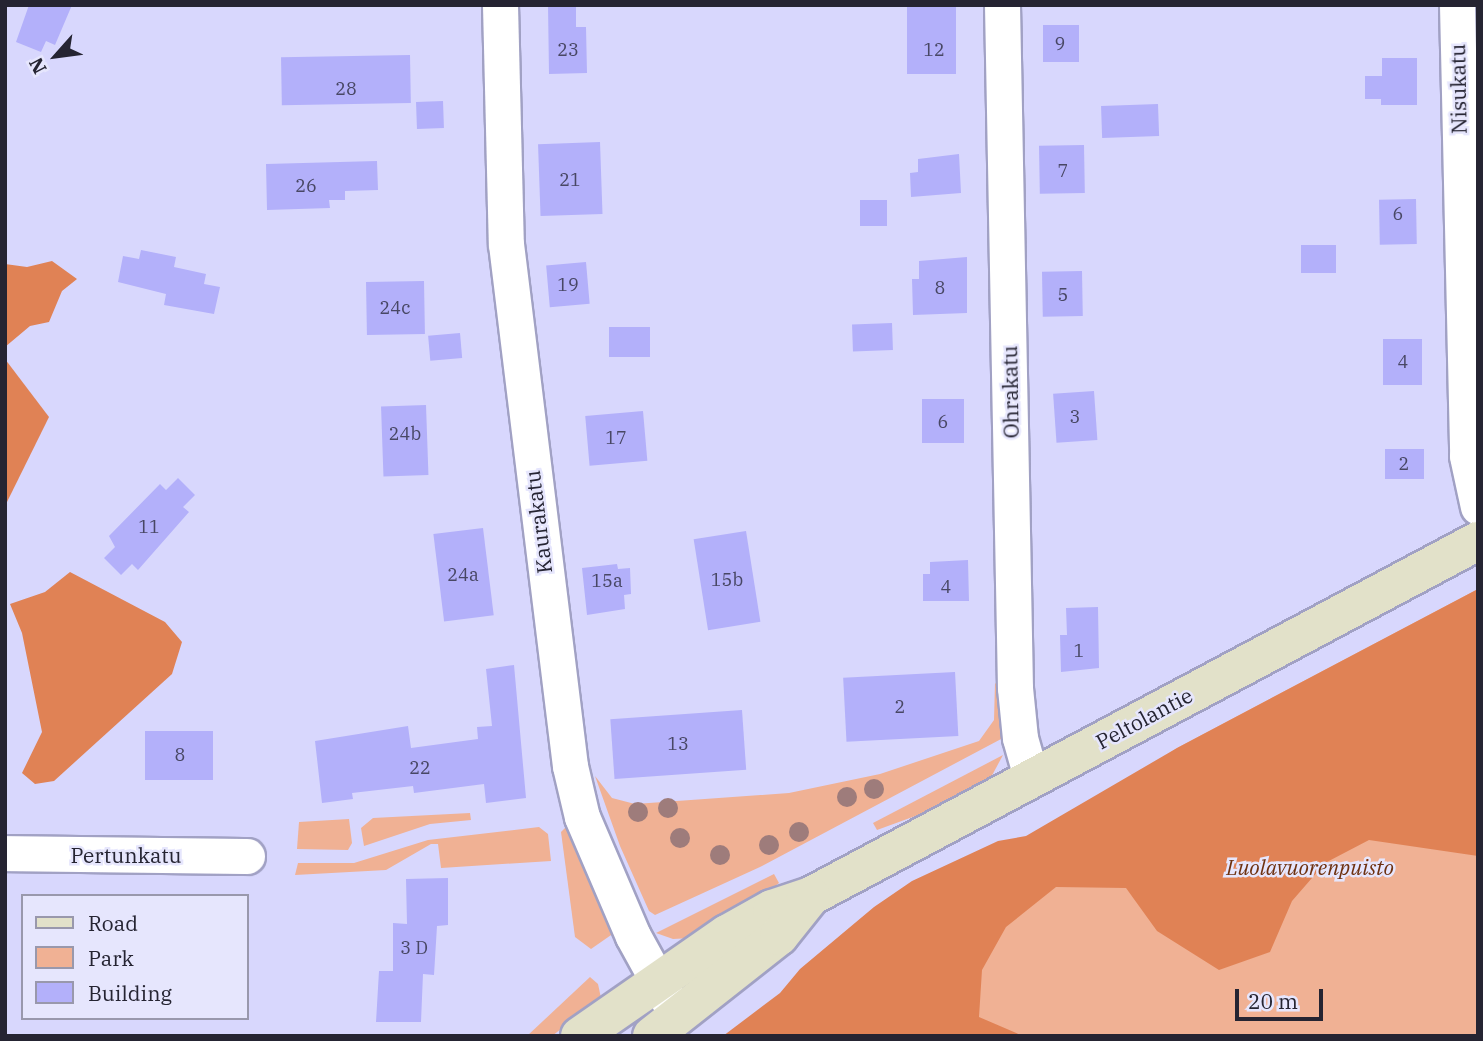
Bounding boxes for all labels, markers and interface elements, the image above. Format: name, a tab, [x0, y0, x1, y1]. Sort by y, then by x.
north arrow	[21, 21, 91, 91]
house number: 9	[1055, 33, 1065, 55]
house number: 23	[557, 39, 579, 61]
house number: 12	[923, 39, 945, 61]
street label: Nisukatu	[1445, 44, 1471, 134]
text: N	[23, 54, 52, 78]
house number: 28	[335, 78, 357, 100]
house number: 7	[1058, 160, 1068, 182]
house number: 21	[559, 169, 581, 191]
house number: 26	[295, 175, 317, 197]
house number: 6	[1393, 203, 1403, 225]
house number: 19	[557, 274, 579, 296]
house number: 8	[935, 277, 945, 299]
house number: 5	[1058, 284, 1068, 306]
house number: 24c	[380, 297, 410, 319]
street label: Ohrakatu	[997, 345, 1023, 439]
house number: 4	[1398, 351, 1408, 373]
house number: 3	[1070, 406, 1080, 428]
house number: 6	[938, 411, 948, 433]
house number: 24b	[389, 423, 421, 445]
house number: 17	[605, 427, 627, 449]
house number: 2	[1399, 453, 1409, 475]
street label: Kaurakatu	[519, 469, 557, 575]
house number: 11	[138, 516, 160, 538]
house number: 24a	[447, 564, 479, 586]
house number: 15b	[711, 569, 743, 591]
house number: 15a	[591, 570, 623, 592]
house number: 4	[941, 576, 951, 598]
house number: 1	[1074, 640, 1084, 662]
street label: Peltolantie	[1091, 682, 1197, 754]
house number: 2	[895, 696, 905, 718]
house number: 13	[667, 733, 689, 755]
house number: 8	[175, 744, 185, 766]
house number: 22	[409, 757, 431, 779]
street label: Pertunkatu	[70, 842, 182, 868]
park label: Luolavuorenpuisto	[1226, 854, 1394, 880]
legend	[21, 894, 248, 1020]
text: Road	[88, 909, 138, 937]
house number: 3 D	[400, 937, 428, 959]
text: Park	[88, 944, 134, 972]
scale bar	[1238, 974, 1326, 1018]
text: Building	[88, 979, 172, 1007]
text: 20 m	[1248, 987, 1298, 1015]

